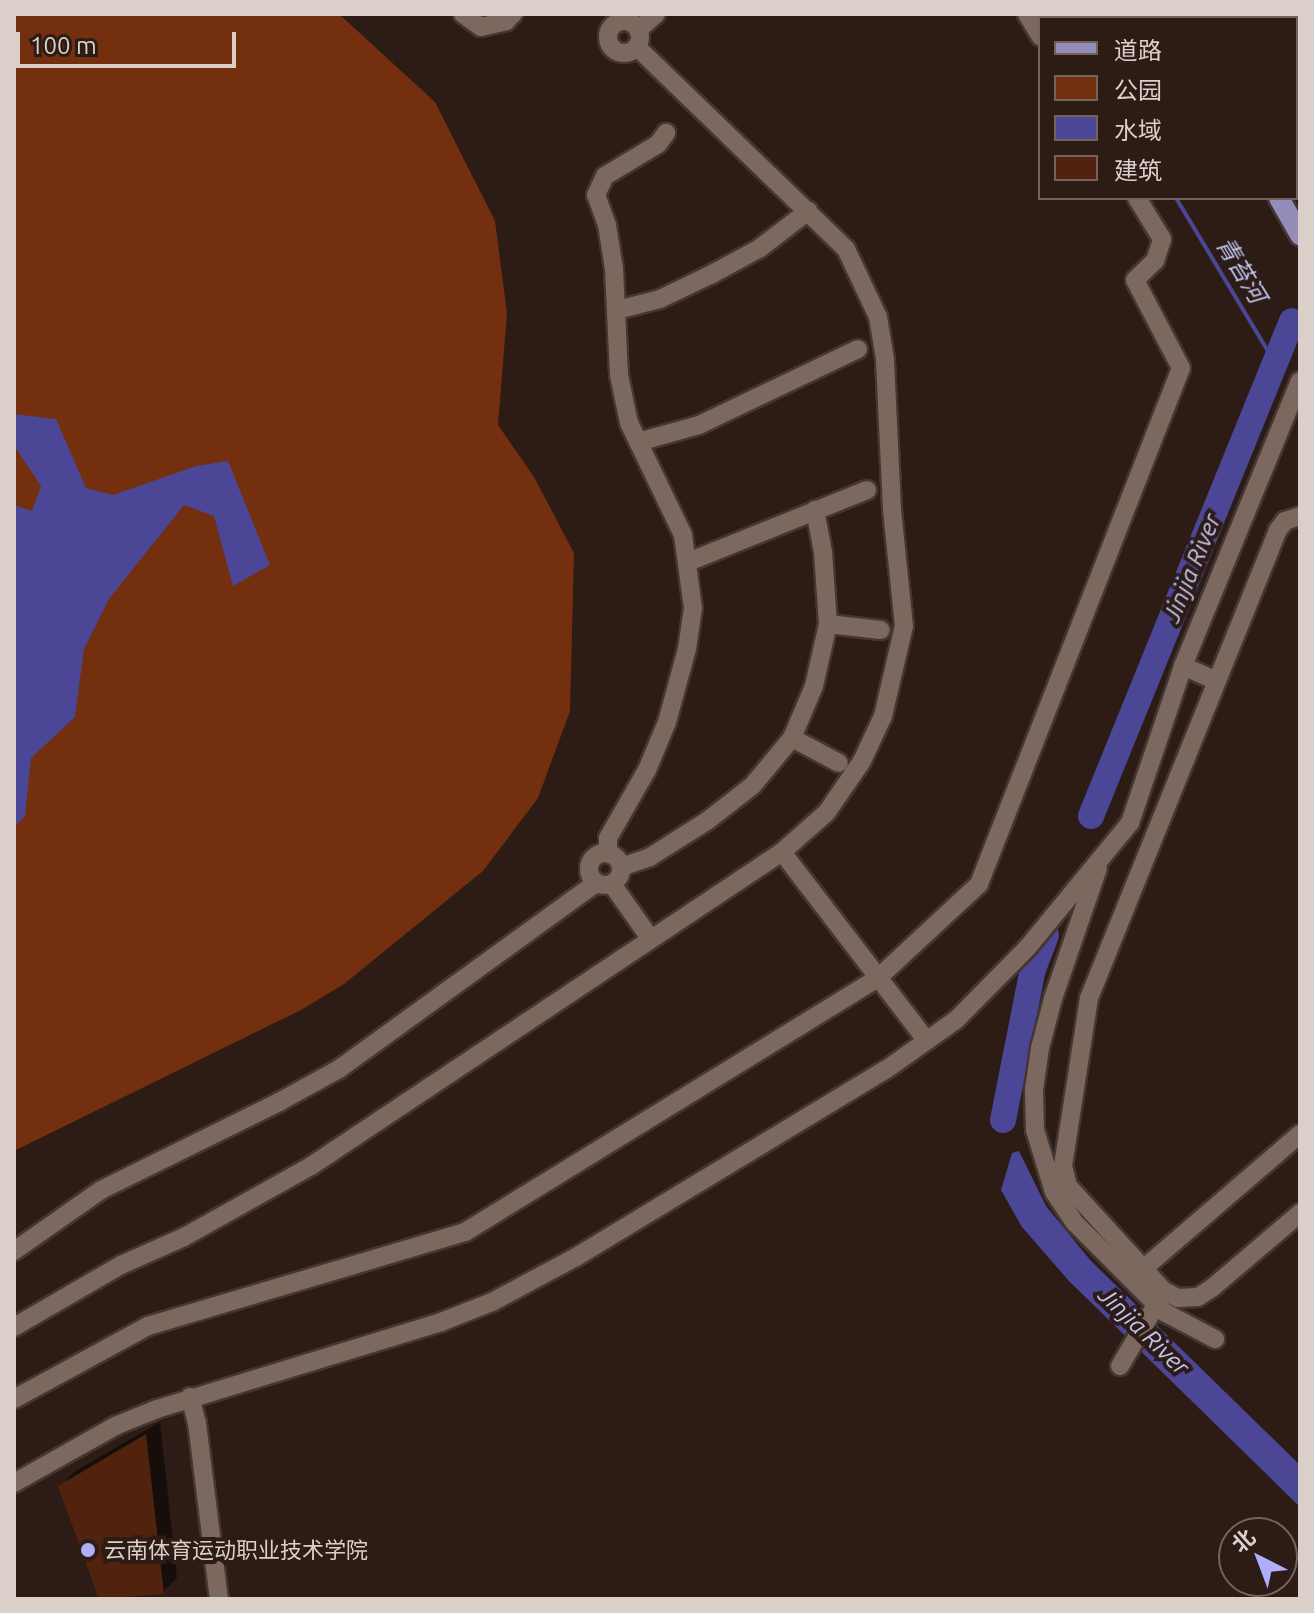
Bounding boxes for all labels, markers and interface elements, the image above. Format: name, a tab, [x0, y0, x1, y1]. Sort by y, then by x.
scale bar	[20, 16, 240, 66]
legend	[1038, 16, 1298, 200]
text: 100 m	[30, 32, 97, 59]
text: 道路	[1114, 37, 1162, 64]
text: 公园	[1114, 77, 1162, 104]
text: 水域	[1114, 117, 1162, 144]
text: 建筑	[1114, 157, 1162, 184]
water label: 青苔河	[1210, 232, 1272, 308]
water label: Jinjia River	[1157, 510, 1227, 626]
water label: Jinjia River	[1093, 1281, 1195, 1381]
north arrow	[1218, 1517, 1298, 1597]
text: 北	[1226, 1524, 1259, 1557]
place label: 云南体育运动职业技术学院	[104, 1537, 368, 1563]
marker: 云南体育运动职业技术学院	[79, 1541, 97, 1559]

